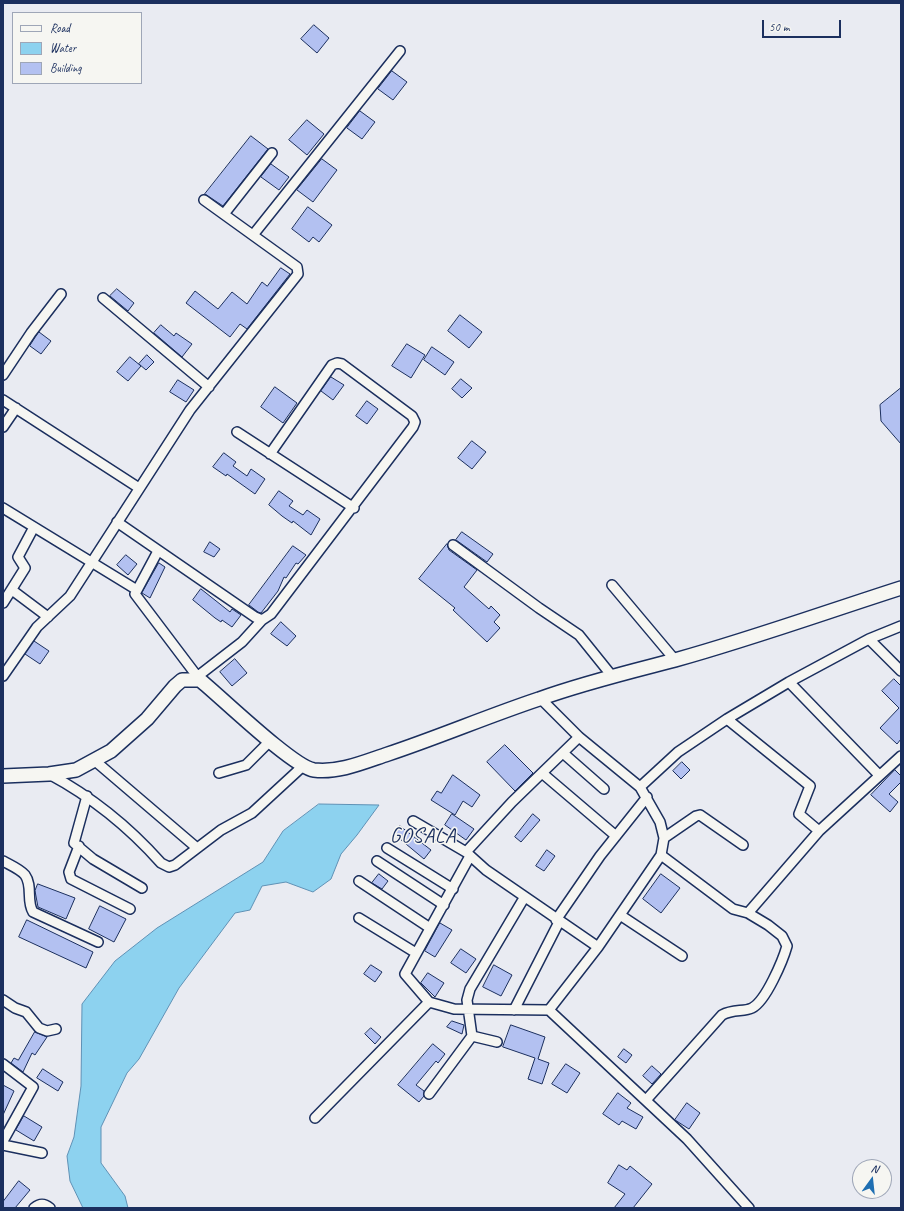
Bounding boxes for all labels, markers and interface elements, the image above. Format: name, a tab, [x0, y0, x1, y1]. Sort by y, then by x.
legend	[12, 12, 142, 84]
scale bar	[764, 12, 843, 38]
text: 50 m	[769, 19, 789, 35]
text: Road	[50, 20, 70, 36]
text: Water	[50, 40, 76, 56]
text: Building	[50, 60, 82, 76]
district label: GOSALA	[390, 823, 456, 849]
north arrow	[852, 1159, 892, 1199]
text: N	[870, 1161, 880, 1176]

